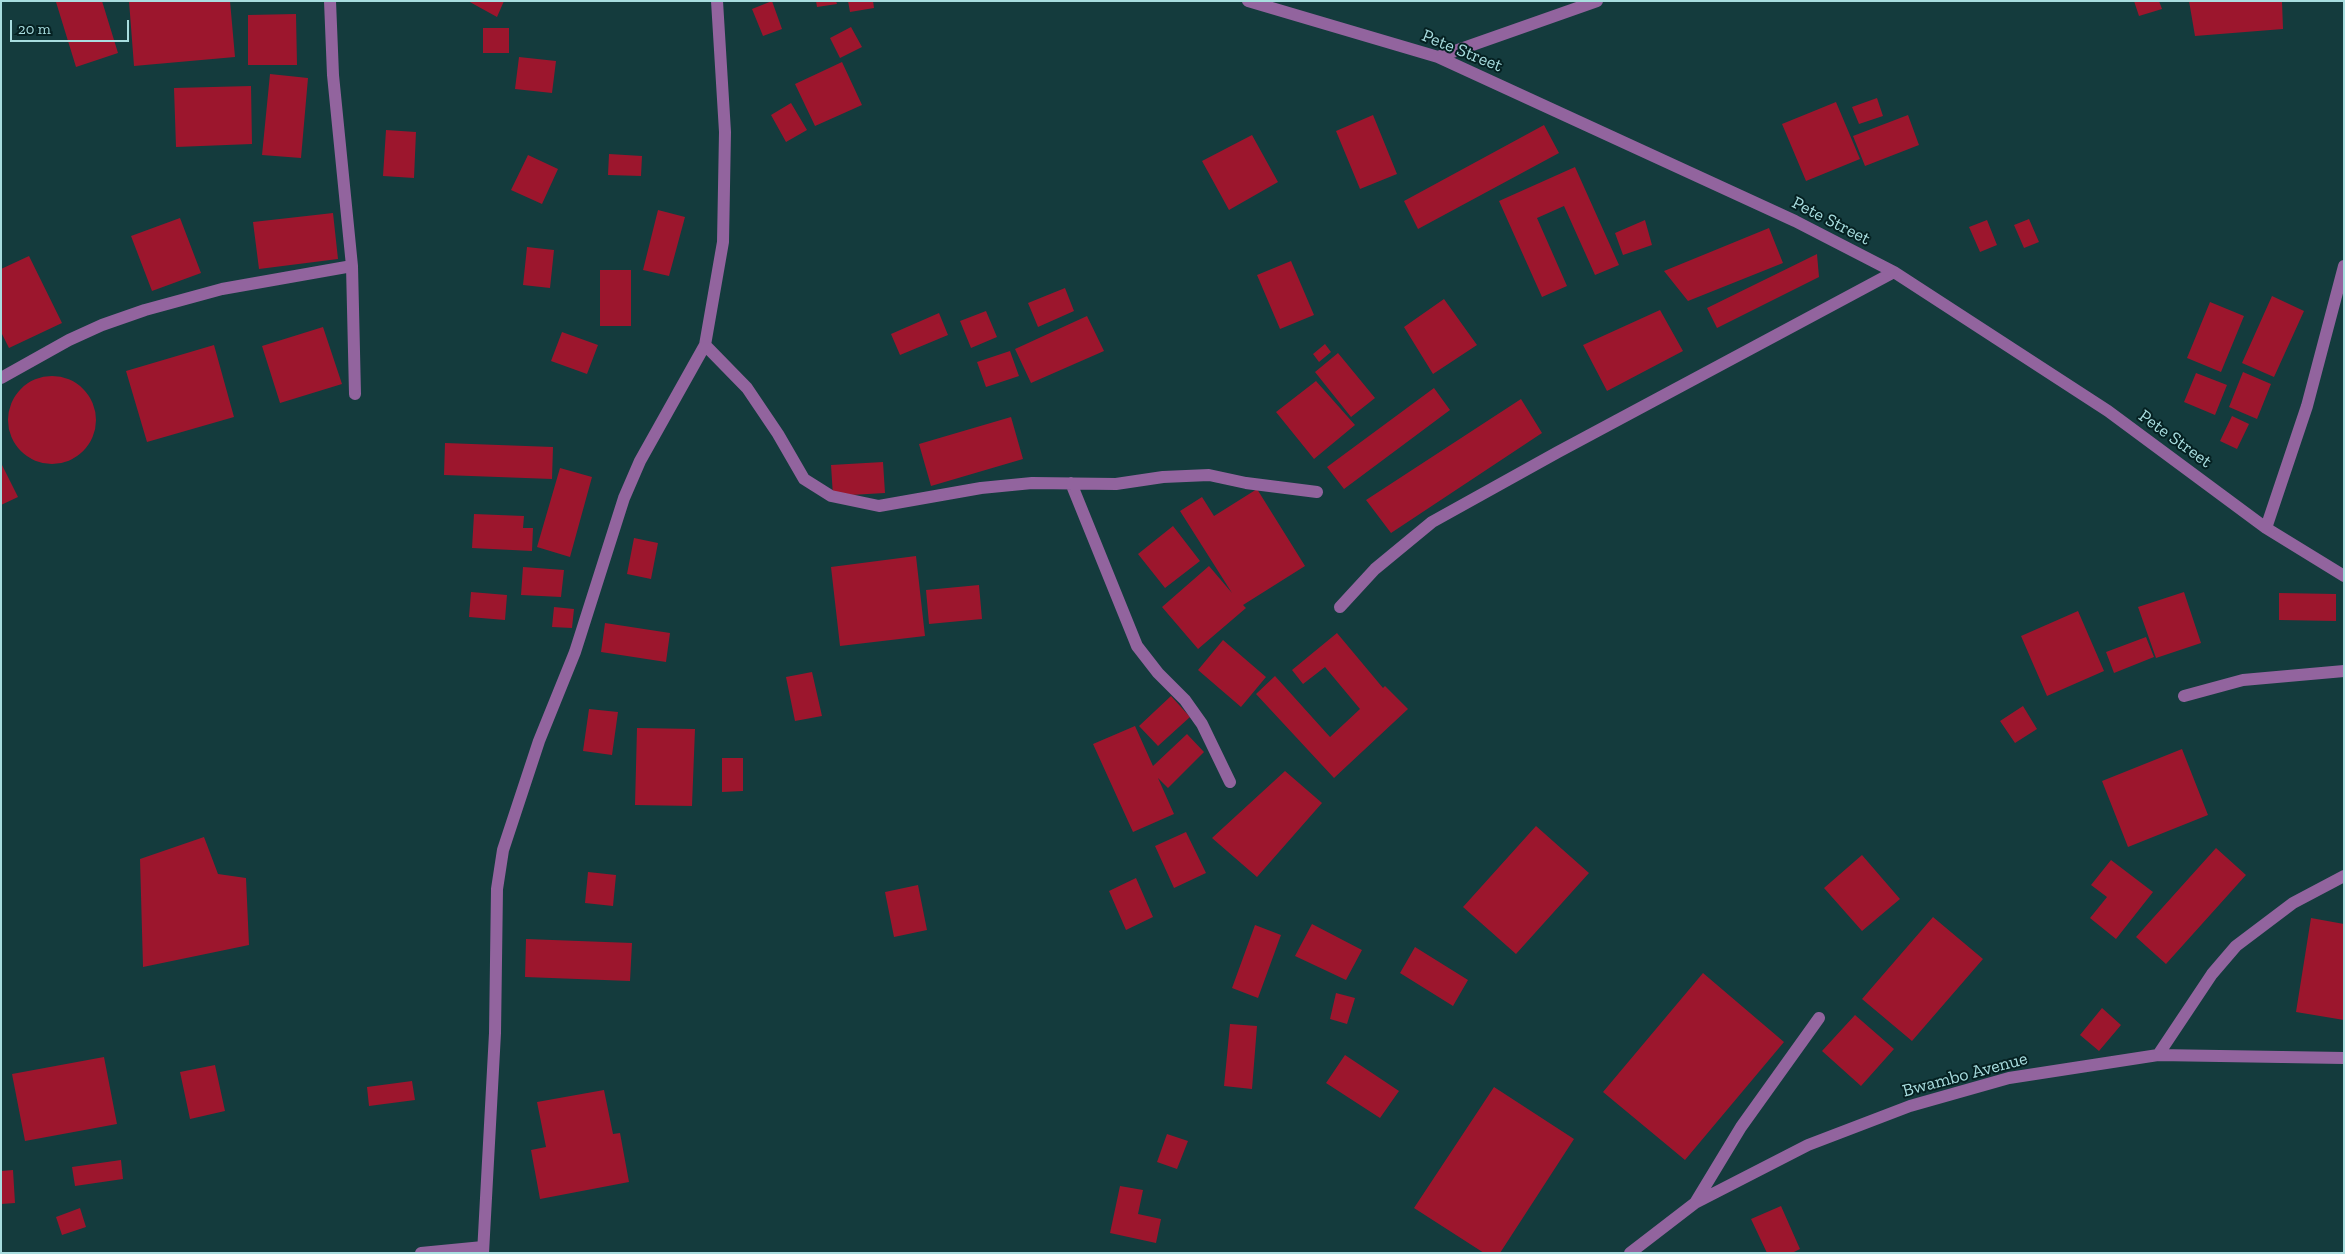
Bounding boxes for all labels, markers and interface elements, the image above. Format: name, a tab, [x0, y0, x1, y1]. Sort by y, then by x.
scale bar	[12, 10, 131, 42]
text: 20 m	[18, 20, 51, 38]
street label: Pete Street	[1419, 25, 1505, 77]
street label: Pete Street	[1788, 192, 1874, 250]
street label: Pete Street	[2134, 405, 2216, 473]
street label: Bwambo Avenue	[1900, 1048, 2030, 1102]

